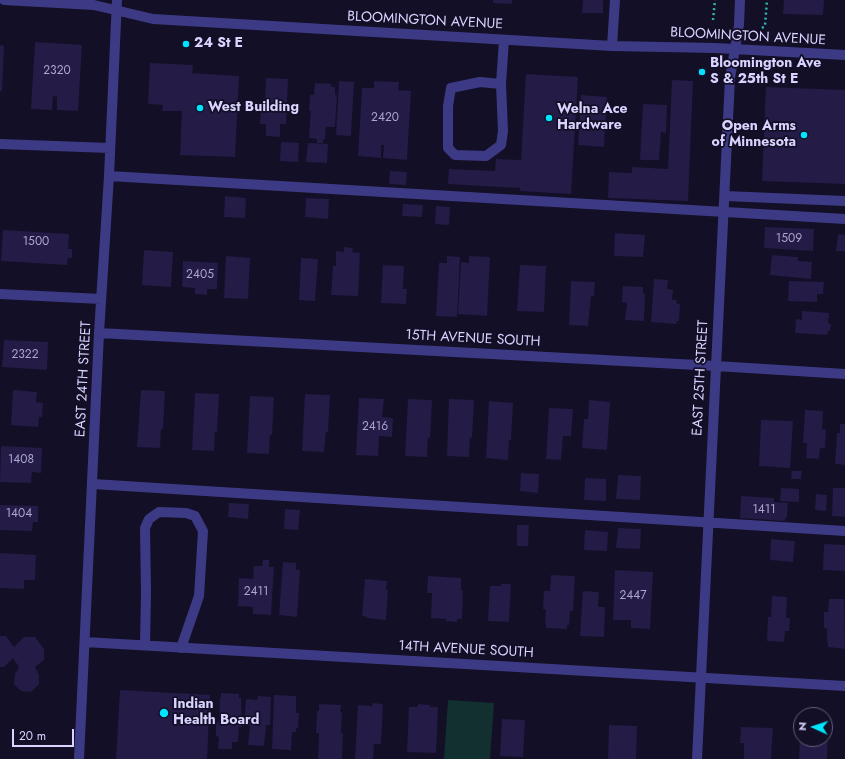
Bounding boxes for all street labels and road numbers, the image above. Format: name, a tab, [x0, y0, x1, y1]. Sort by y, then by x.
street label: BLOOMINGTON AVENUE	[347, 9, 503, 33]
street label: BLOOMINGTON AVENUE	[670, 25, 826, 49]
street label: EAST 25TH STREET	[690, 320, 712, 436]
street label: EAST 24TH STREET	[73, 321, 95, 437]
street label: 15TH AVENUE SOUTH	[405, 327, 541, 351]
street label: 14TH AVENUE SOUTH	[398, 638, 534, 662]

